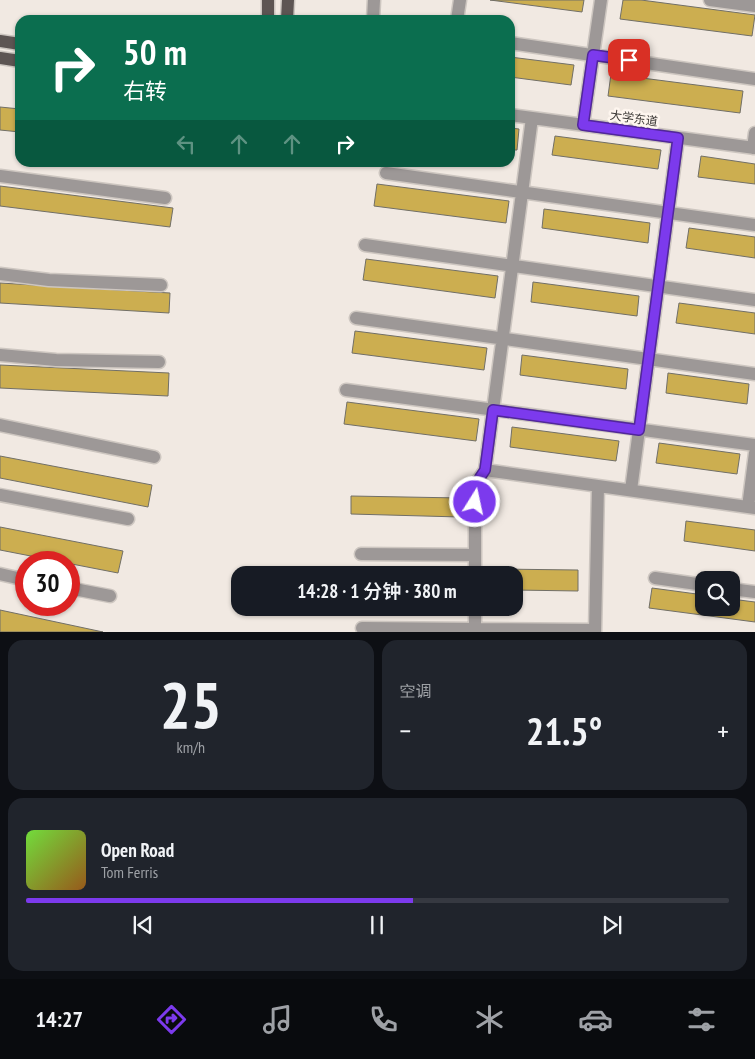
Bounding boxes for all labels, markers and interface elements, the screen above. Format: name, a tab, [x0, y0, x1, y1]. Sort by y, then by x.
text: 50 m	[123, 29, 187, 75]
icon: right	[40, 35, 105, 100]
pin	[608, 39, 650, 81]
icon: arrive	[615, 46, 643, 74]
text: 右转	[123, 77, 167, 105]
street label: 大学东道	[609, 107, 659, 129]
icon: left	[172, 130, 200, 158]
icon: ahead	[225, 130, 253, 158]
icon: ahead	[278, 130, 306, 158]
icon: right	[331, 130, 359, 158]
position arrow	[448, 475, 500, 527]
speed limit sign: 30	[15, 551, 80, 616]
map controls	[695, 571, 740, 616]
button: search	[695, 571, 740, 616]
text: 14:28 · 1 分钟 · 380 m	[297, 579, 457, 603]
text: 25	[160, 662, 222, 746]
text: 空调	[400, 681, 432, 701]
text: 21.5°	[526, 706, 602, 755]
text: −	[400, 712, 411, 749]
text: +	[717, 712, 729, 749]
text: km/h	[177, 737, 205, 757]
text: Open Road	[101, 838, 174, 862]
text: Tom Ferris	[101, 862, 158, 882]
icon: previous	[129, 911, 157, 939]
icon: pause	[363, 911, 391, 939]
icon: next	[598, 911, 626, 939]
icon: directions	[154, 1002, 189, 1037]
icon: music	[260, 1002, 295, 1037]
icon: phone	[366, 1002, 401, 1037]
icon: climate	[472, 1002, 507, 1037]
icon: car	[578, 1002, 613, 1037]
icon: filters	[684, 1002, 719, 1037]
text: 14:27	[36, 1005, 83, 1033]

